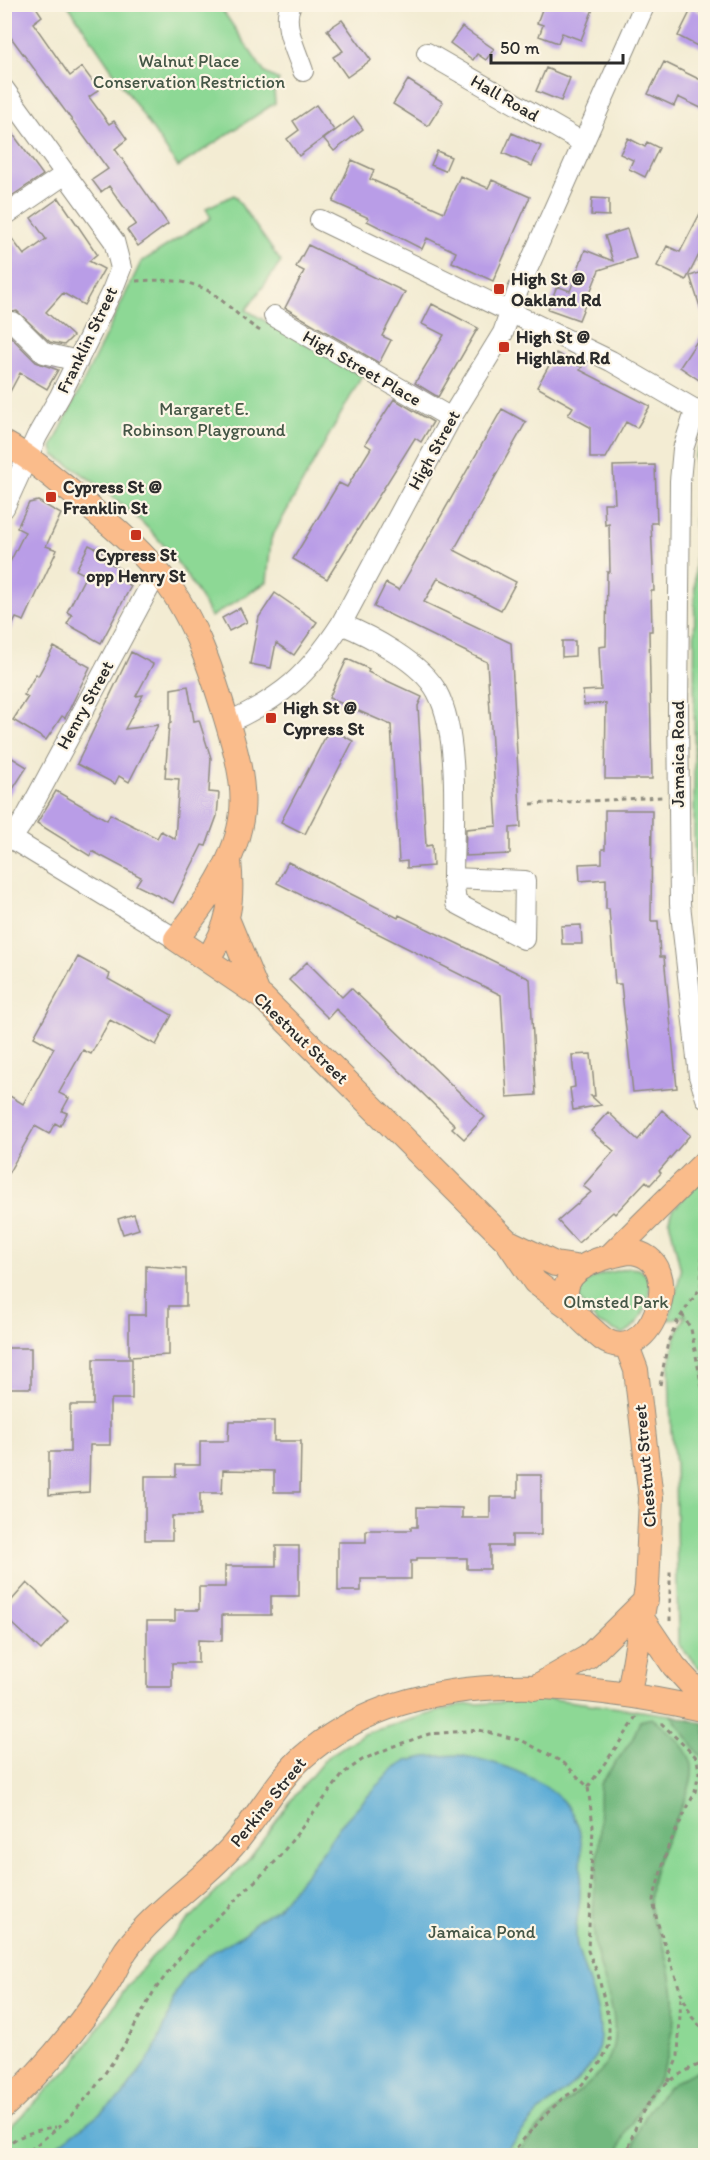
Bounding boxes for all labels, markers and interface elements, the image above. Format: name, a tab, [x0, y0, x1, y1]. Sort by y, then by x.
scale bar	[491, 27, 623, 65]
text: 50 m	[500, 37, 540, 59]
park label: Walnut Place Conservation Restriction	[93, 50, 285, 93]
street label: Hall Road	[467, 70, 543, 127]
place label: High St @ Oakland Rd	[511, 268, 602, 311]
marker: High St @ Oakland Rd	[492, 282, 506, 296]
street label: Franklin Street	[52, 283, 122, 397]
street label: High Street Place	[299, 325, 425, 411]
place label: High St @ Highland Rd	[516, 326, 610, 369]
marker: High St @ Highland Rd	[497, 340, 511, 354]
park label: Margaret E. Robinson Playground	[122, 398, 286, 441]
street label: High Street	[403, 406, 465, 494]
place label: Cypress St @ Franklin St	[63, 476, 162, 519]
marker: Cypress St @ Franklin St	[44, 490, 58, 504]
marker: Cypress St opp Henry St	[129, 528, 143, 542]
place label: Cypress St opp Henry St	[86, 544, 186, 587]
street label: Henry Street	[52, 657, 119, 753]
place label: High St @ Cypress St	[283, 697, 365, 740]
street label: Jamaica Road	[667, 700, 689, 808]
marker: High St @ Cypress St	[264, 711, 278, 725]
street label: Chestnut Street	[249, 987, 353, 1089]
park label: Olmsted Park	[563, 1291, 669, 1313]
street label: Chestnut Street	[629, 1403, 661, 1528]
street label: Perkins Street	[225, 1752, 311, 1851]
park label: Jamaica Pond	[428, 1921, 536, 1943]

